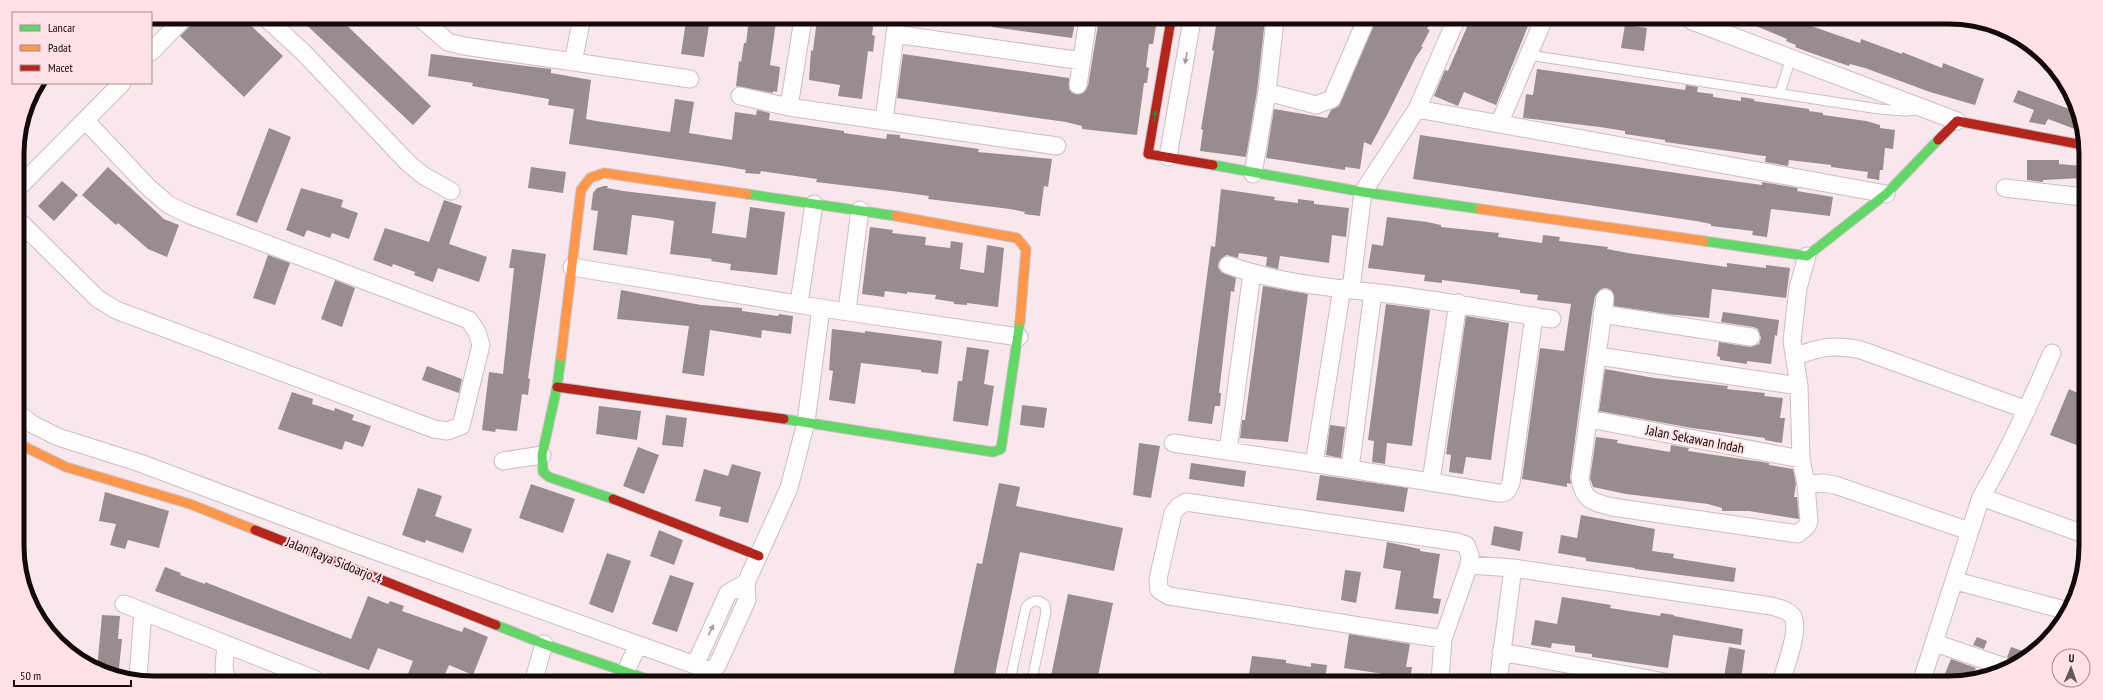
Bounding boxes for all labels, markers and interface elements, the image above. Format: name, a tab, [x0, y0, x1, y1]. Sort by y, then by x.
legend	[12, 12, 152, 84]
text: Lancar	[48, 20, 76, 35]
text: Padat	[48, 40, 72, 55]
one-way arrow	[1182, 52, 1188, 64]
text: Macet	[48, 60, 73, 75]
one-way arrow	[1152, 110, 1158, 122]
street label: Jalan Sekawan Indah	[1643, 420, 1746, 457]
street label: Jalan Raya Sidoarjo 4	[282, 532, 385, 588]
one-way arrow	[708, 624, 714, 635]
north arrow	[2051, 648, 2091, 688]
text: U	[2068, 651, 2075, 665]
scale bar	[14, 662, 131, 688]
text: 50 m	[20, 668, 41, 683]

